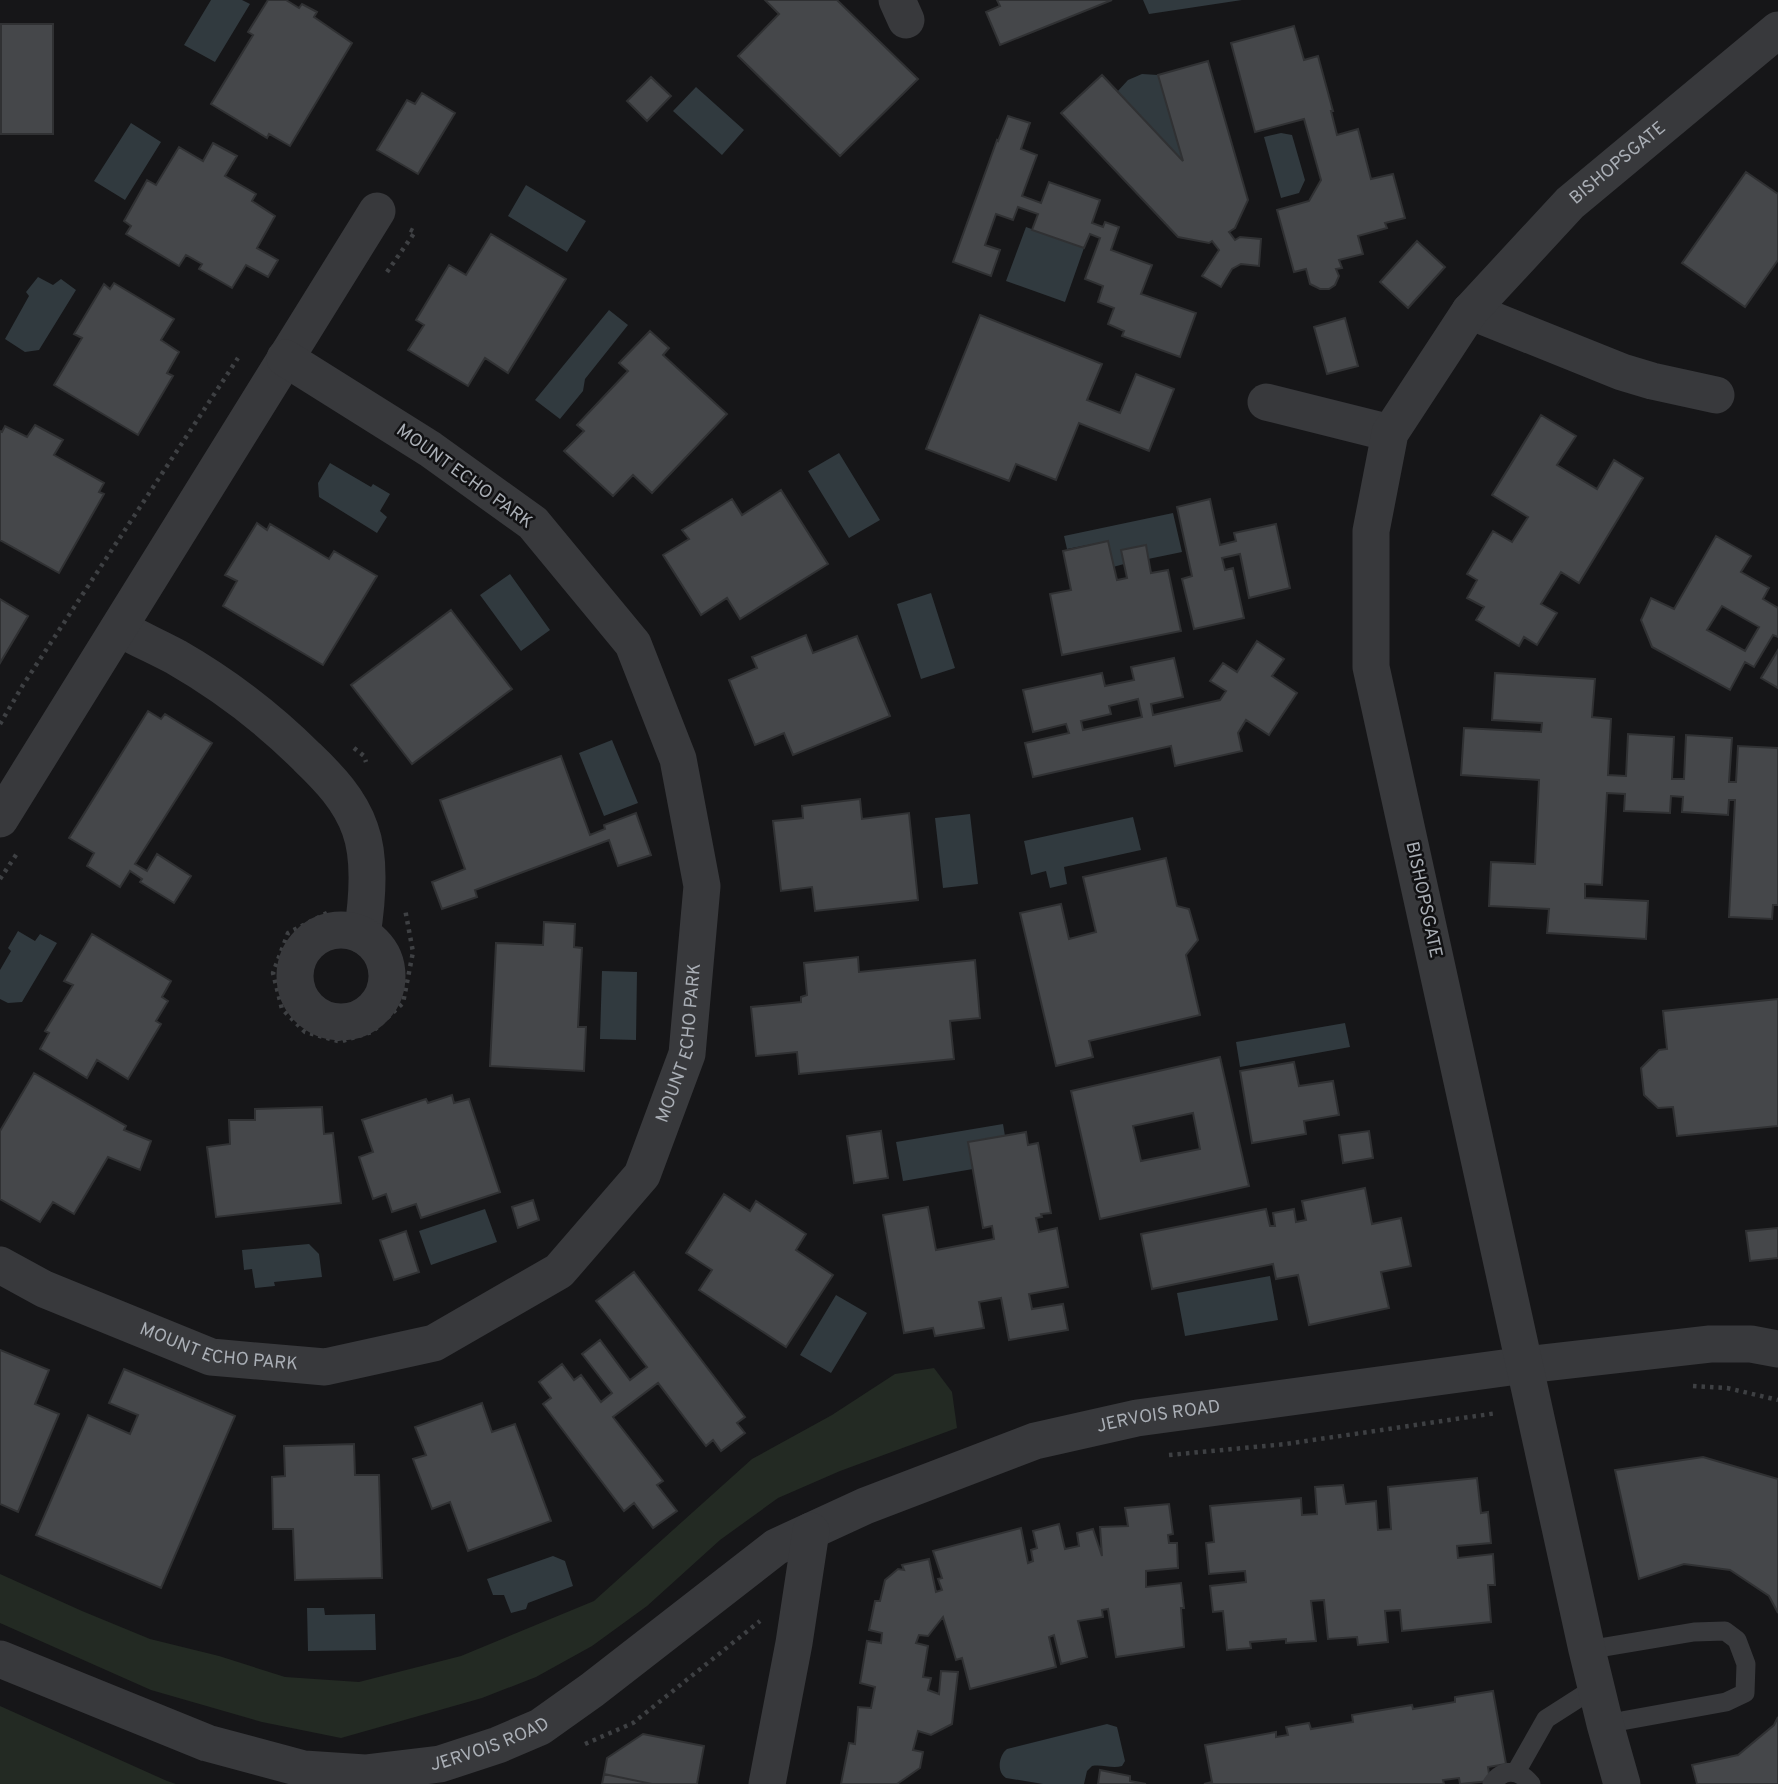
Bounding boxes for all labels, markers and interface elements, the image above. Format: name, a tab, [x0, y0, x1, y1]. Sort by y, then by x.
street label: BISHOPSGATE	[1565, 117, 1671, 210]
street label: MOUNT ECHO PARK	[391, 420, 537, 534]
street label: BISHOPSGATE	[1399, 840, 1447, 960]
street label: MOUNT ECHO PARK	[651, 962, 707, 1126]
street label: MOUNT ECHO PARK	[136, 1318, 299, 1376]
street label: JERVOIS ROAD	[1094, 1395, 1222, 1438]
street label: JERVOIS ROAD	[430, 1712, 554, 1776]

